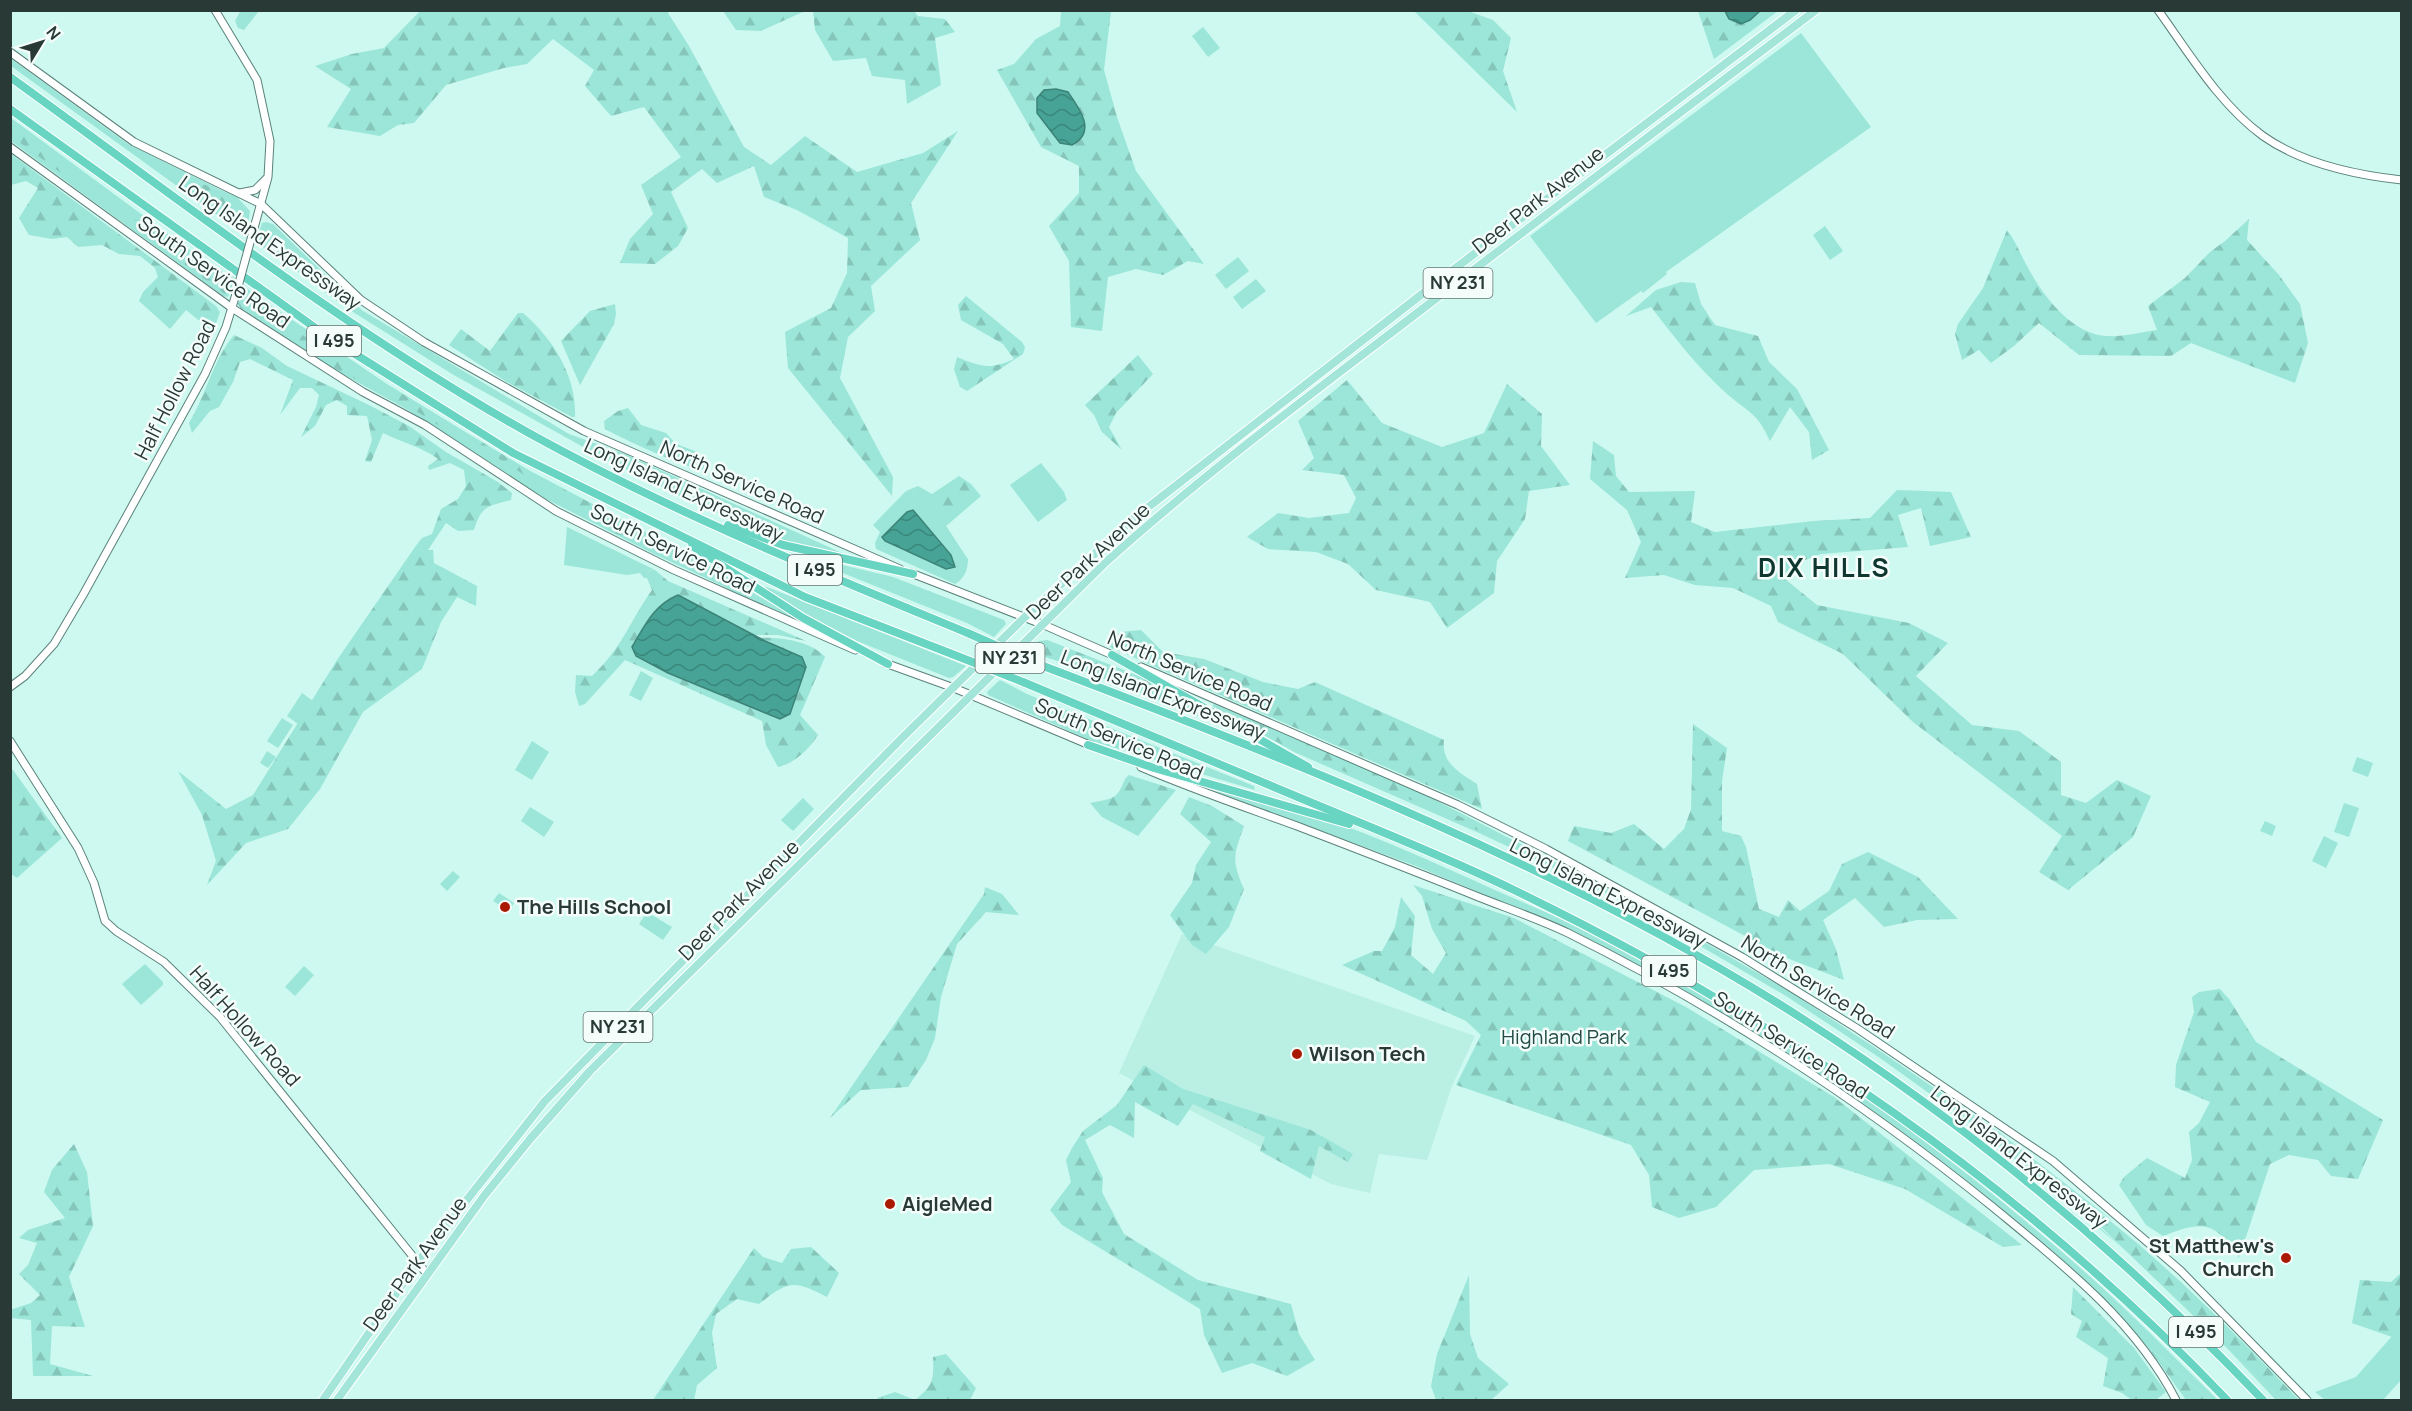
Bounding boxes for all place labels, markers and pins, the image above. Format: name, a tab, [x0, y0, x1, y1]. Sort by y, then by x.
place label: The Hills School	[517, 893, 671, 920]
marker: The Hills School	[498, 900, 512, 914]
place label: Wilson Tech	[1309, 1040, 1426, 1067]
marker: Wilson Tech	[1290, 1047, 1304, 1061]
place label: AigleMed	[902, 1190, 992, 1217]
marker: AigleMed	[883, 1197, 897, 1211]
place label: St Matthew's Church	[2149, 1232, 2274, 1282]
marker: St Matthew's Church	[2279, 1251, 2293, 1265]

